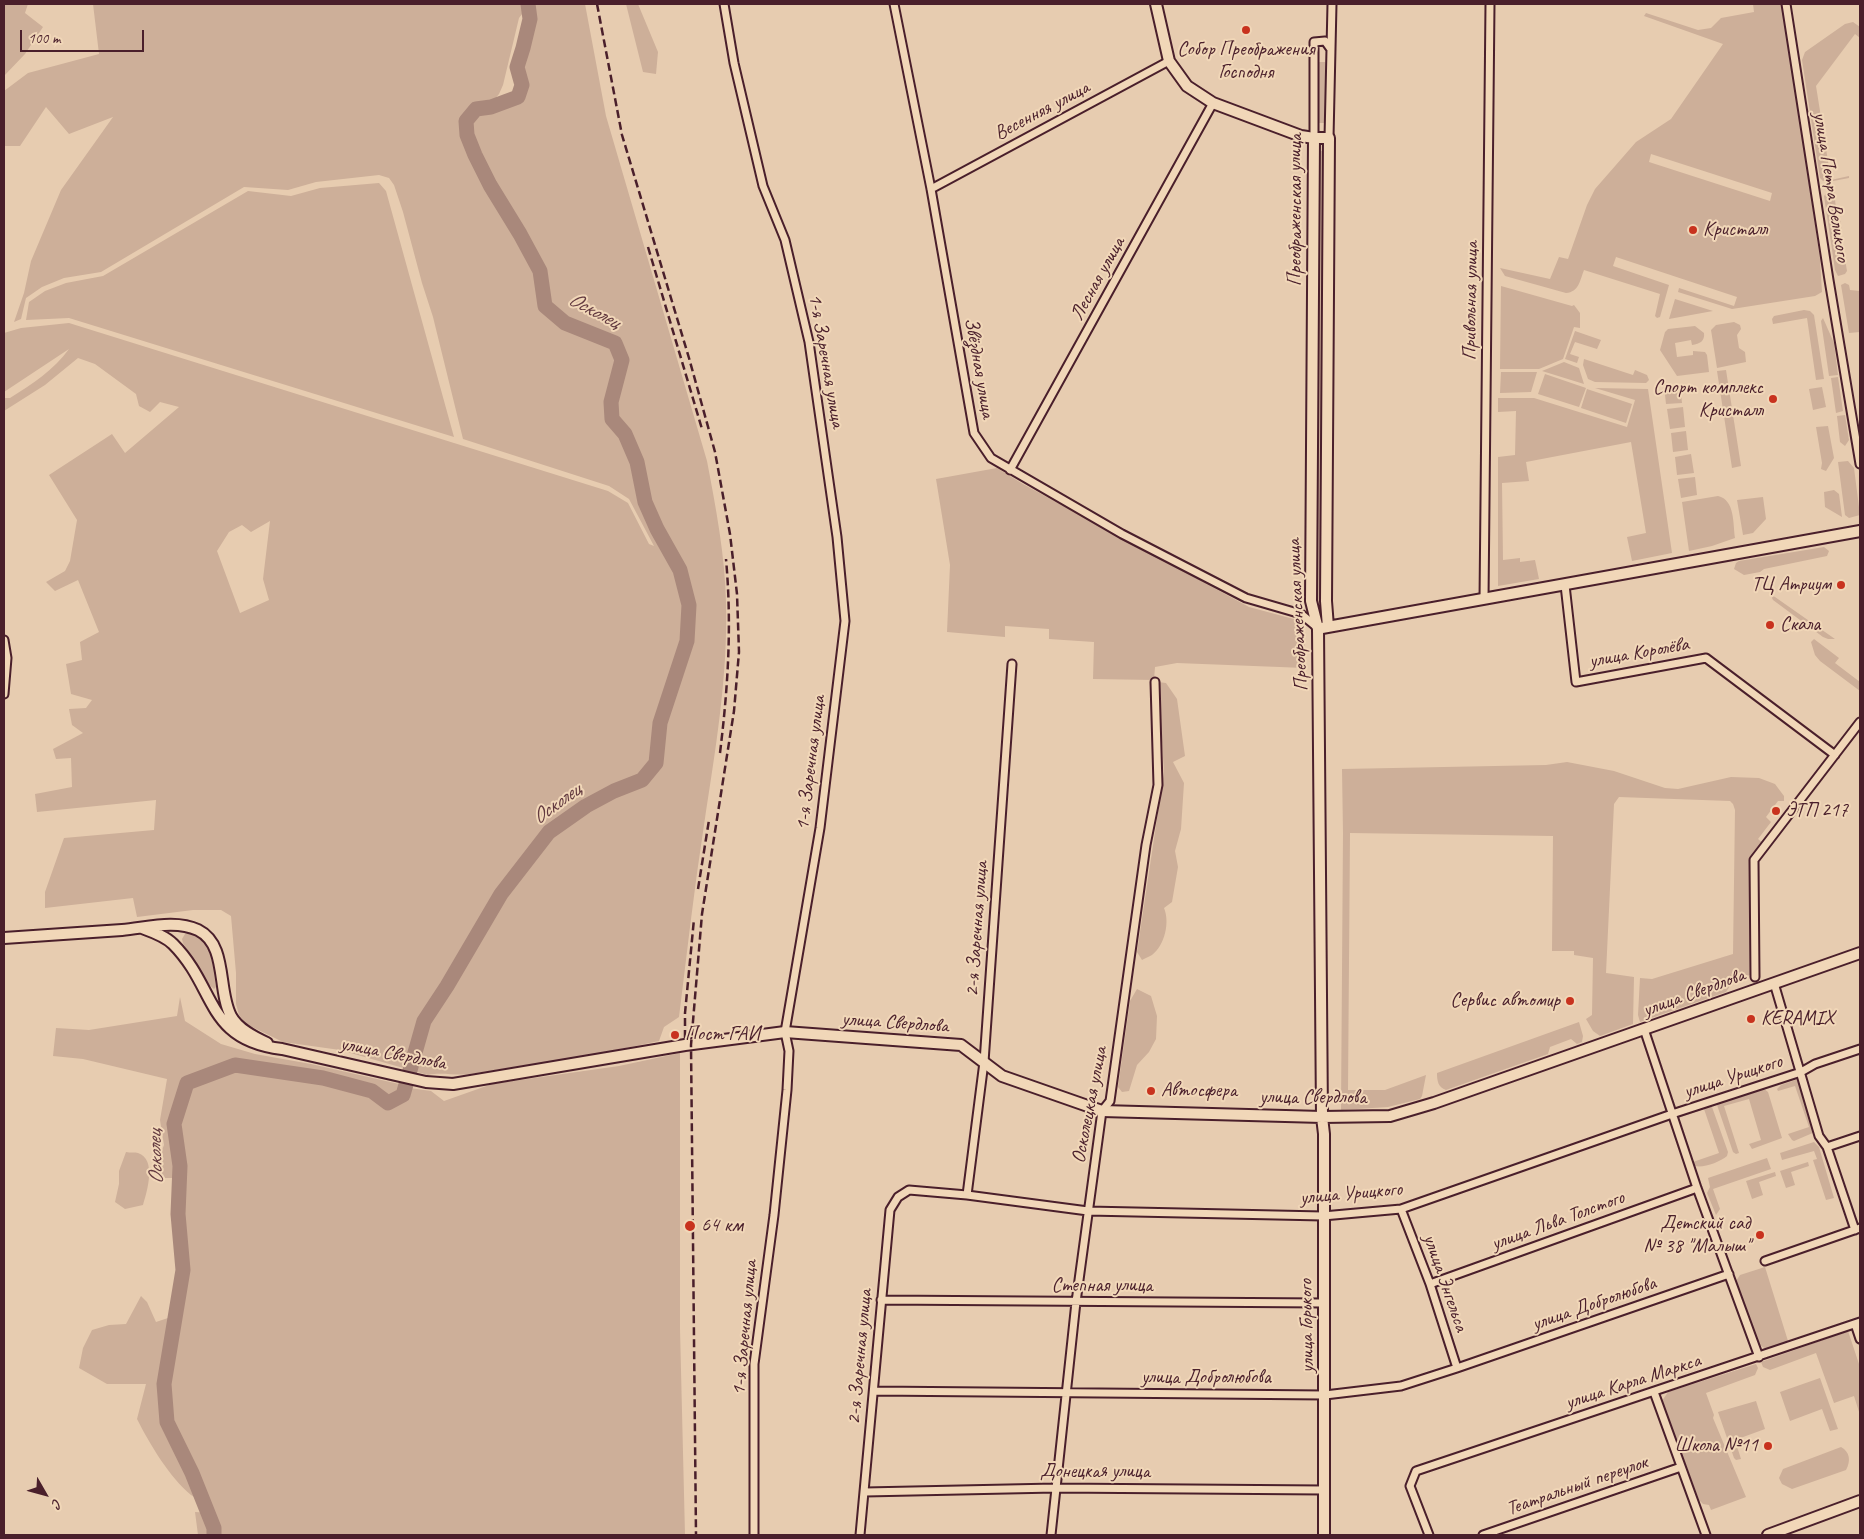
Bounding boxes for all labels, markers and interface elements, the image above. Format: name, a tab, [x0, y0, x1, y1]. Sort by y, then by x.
scale bar	[22, 20, 146, 52]
marker: Собор Преображения Господня	[1240, 24, 1252, 36]
text: 100 m	[28, 29, 60, 48]
place label: Собор Преображения Господня	[1177, 38, 1315, 85]
street label: Весенняя улица	[990, 76, 1094, 146]
street label: улица Петра Великого	[1807, 110, 1855, 264]
street label: Преображенская улица	[1284, 134, 1308, 286]
place label: Кристалл	[1703, 218, 1767, 242]
marker: Кристалл	[1687, 224, 1699, 236]
street label: Лесная улица	[1065, 233, 1131, 325]
street label: Привольная улица	[1458, 241, 1484, 361]
water label: Осколец	[564, 287, 624, 335]
street label: 1-я Заречная улица	[802, 292, 850, 430]
street label: Звёздная улица	[958, 316, 1000, 420]
place label: Спорт комплекс Кристалл	[1653, 376, 1763, 423]
marker: Спорт комплекс Кристалл	[1767, 393, 1779, 405]
street label: Преображенская улица	[1282, 538, 1314, 692]
place label: ТЦ Атриум	[1751, 573, 1831, 597]
marker: ТЦ Атриум	[1835, 579, 1847, 591]
place label: Скала	[1780, 613, 1820, 637]
marker: Скала	[1764, 619, 1776, 631]
street label: улица Королёва	[1587, 632, 1691, 674]
street label: 1-я Заречная улица	[791, 694, 831, 832]
water label: Осколец	[527, 778, 587, 830]
place label: ЭТП 217	[1786, 799, 1848, 823]
marker: ЭТП 217	[1770, 805, 1782, 817]
street label: 2-я Заречная улица	[960, 861, 994, 997]
street label: улица Свердлова	[1640, 963, 1748, 1023]
place label: Сервис автомир	[1450, 989, 1560, 1013]
marker: Сервис автомир	[1564, 995, 1576, 1007]
street label: улица Свердлова	[841, 1007, 949, 1039]
place label: KERAMIX	[1761, 1007, 1834, 1031]
marker: KERAMIX	[1745, 1013, 1757, 1025]
place label: Пост ГАИ	[685, 1023, 759, 1047]
marker: Пост ГАИ	[669, 1029, 681, 1041]
street label: улица Свердлова	[338, 1032, 448, 1076]
street label: Осколецкая улица	[1067, 1045, 1113, 1165]
street label: улица Урицкого	[1681, 1050, 1785, 1104]
place label: Автосфера	[1161, 1079, 1237, 1103]
marker: Автосфера	[1145, 1085, 1157, 1097]
street label: улица Свердлова	[1260, 1086, 1366, 1110]
water label: Осколец	[142, 1129, 170, 1185]
street label: улица Урицкого	[1299, 1178, 1403, 1210]
street label: улица Льва Толстого	[1488, 1186, 1628, 1256]
place label: Детский сад № 38 "Малыш"	[1643, 1212, 1750, 1259]
place label: 64 км	[701, 1214, 743, 1238]
marker: 64 км	[683, 1219, 697, 1233]
marker: Детский сад № 38 "Малыш"	[1754, 1229, 1766, 1241]
street label: улица Энгельса	[1417, 1231, 1473, 1335]
street label: 1-я Заречная улица	[727, 1259, 763, 1397]
street label: улица Добролюбова	[1529, 1272, 1659, 1336]
street label: Степная улица	[1051, 1274, 1153, 1298]
street label: улица Горького	[1294, 1279, 1320, 1373]
street label: 2-я Заречная улица	[842, 1288, 878, 1426]
street label: улица Карла Маркса	[1562, 1349, 1704, 1415]
street label: улица Добролюбова	[1141, 1366, 1271, 1390]
place label: Школа №11	[1675, 1434, 1758, 1458]
marker: Школа №11	[1762, 1440, 1774, 1452]
street label: Театральный переулок	[1503, 1451, 1651, 1521]
street label: Донецкая улица	[1040, 1460, 1150, 1484]
north arrow	[20, 1469, 70, 1519]
text: С	[48, 1496, 66, 1511]

